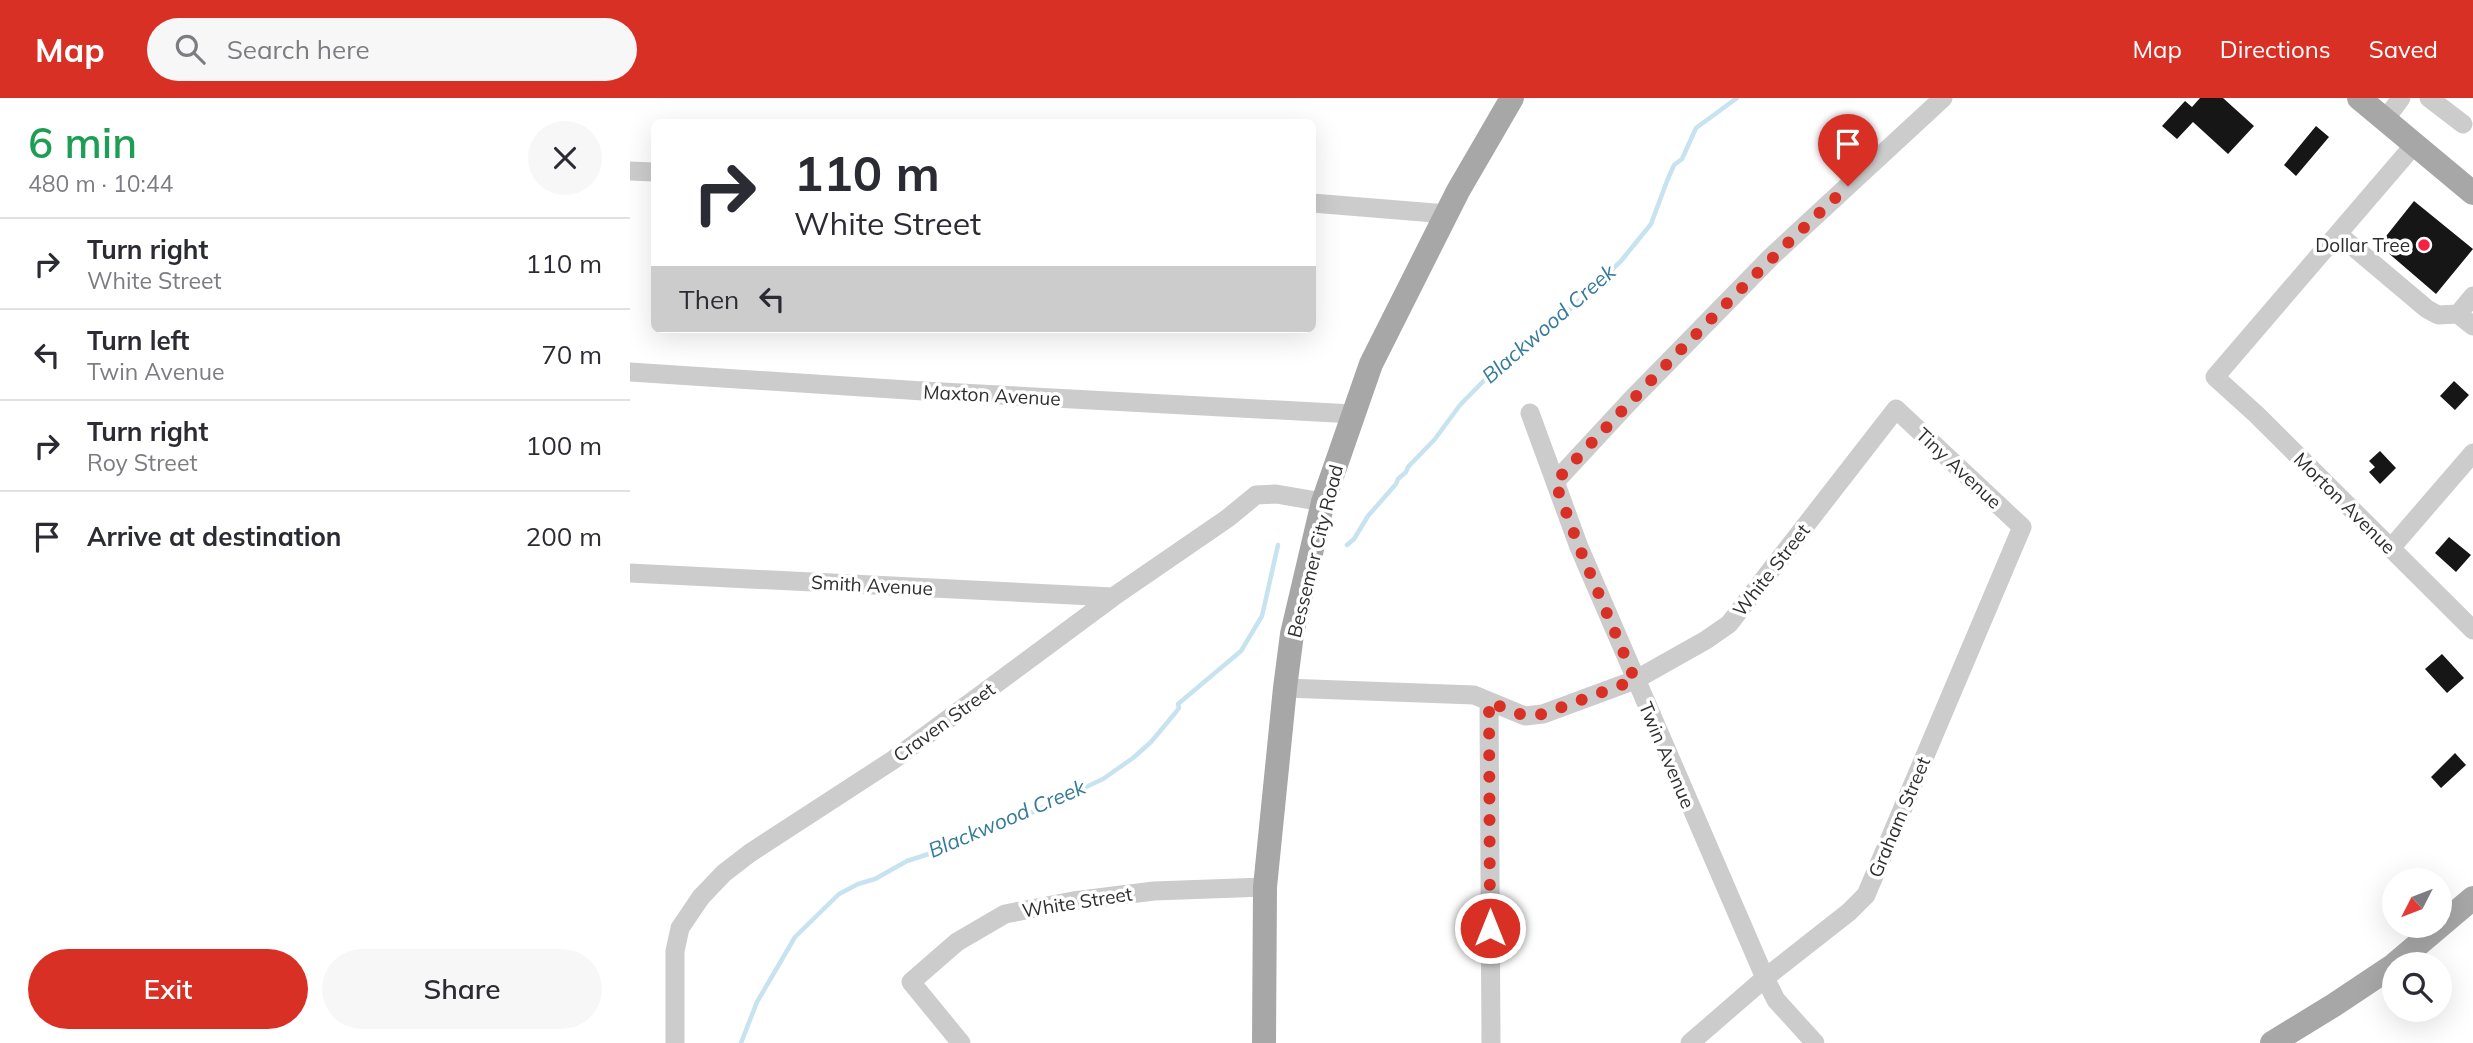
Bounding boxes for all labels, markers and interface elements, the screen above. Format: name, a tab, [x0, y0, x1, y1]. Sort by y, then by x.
search box	[147, 18, 637, 81]
text: Map	[35, 29, 105, 70]
icon: search	[171, 30, 209, 68]
text: Search here	[227, 33, 370, 66]
text: Map	[2132, 34, 2182, 64]
text: Directions	[2220, 34, 2331, 64]
text: Saved	[2369, 34, 2438, 64]
pin	[1818, 114, 1878, 186]
text: 6 min	[28, 116, 137, 169]
button: close	[528, 121, 602, 195]
icon: arrive	[1829, 125, 1867, 163]
text: 110 m	[794, 142, 940, 203]
icon: right	[679, 147, 770, 238]
text: 480 m · 10:44	[28, 169, 173, 198]
text: White Street	[794, 203, 981, 243]
text: Turn right	[87, 233, 208, 266]
place label: Dollar Tree	[2315, 233, 2410, 257]
marker: Dollar Tree	[2416, 237, 2432, 253]
icon: right	[28, 245, 66, 283]
text: 110 m	[526, 247, 602, 280]
water label: Blackwood Creek	[1476, 257, 1621, 388]
text: White Street	[87, 266, 222, 295]
icon: left	[753, 280, 791, 318]
text: Then	[679, 283, 739, 316]
text: Turn left	[87, 324, 189, 357]
icon: left	[28, 336, 66, 374]
text: 70 m	[541, 338, 602, 371]
text: Twin Avenue	[87, 357, 224, 386]
street label: Maxton Avenue	[923, 379, 1061, 411]
text: Turn right	[87, 415, 208, 448]
street label: Tiny Avenue	[1911, 422, 2007, 514]
icon: right	[28, 427, 66, 465]
text: 100 m	[526, 429, 602, 462]
street label: Morton Avenue	[2289, 447, 2401, 559]
text: Roy Street	[87, 448, 197, 477]
street label: Bessemer City Road	[1282, 462, 1348, 640]
icon: arrive	[28, 518, 66, 556]
street label: White Street	[1727, 519, 1815, 621]
text: Arrive at destination	[87, 520, 342, 553]
text: 200 m	[526, 520, 602, 553]
street label: Smith Avenue	[810, 570, 934, 600]
street label: Craven Street	[888, 677, 1000, 767]
street label: Twin Avenue	[1634, 698, 1700, 812]
street label: Graham Street	[1863, 753, 1935, 881]
water label: Blackwood Creek	[924, 773, 1090, 863]
north arrow	[2382, 868, 2452, 938]
map controls	[2382, 868, 2452, 1022]
street label: White Street	[1020, 881, 1134, 923]
position arrow	[1453, 891, 1527, 965]
button: Exit	[28, 949, 308, 1029]
button: Share	[322, 949, 602, 1029]
button: search	[2382, 952, 2452, 1022]

